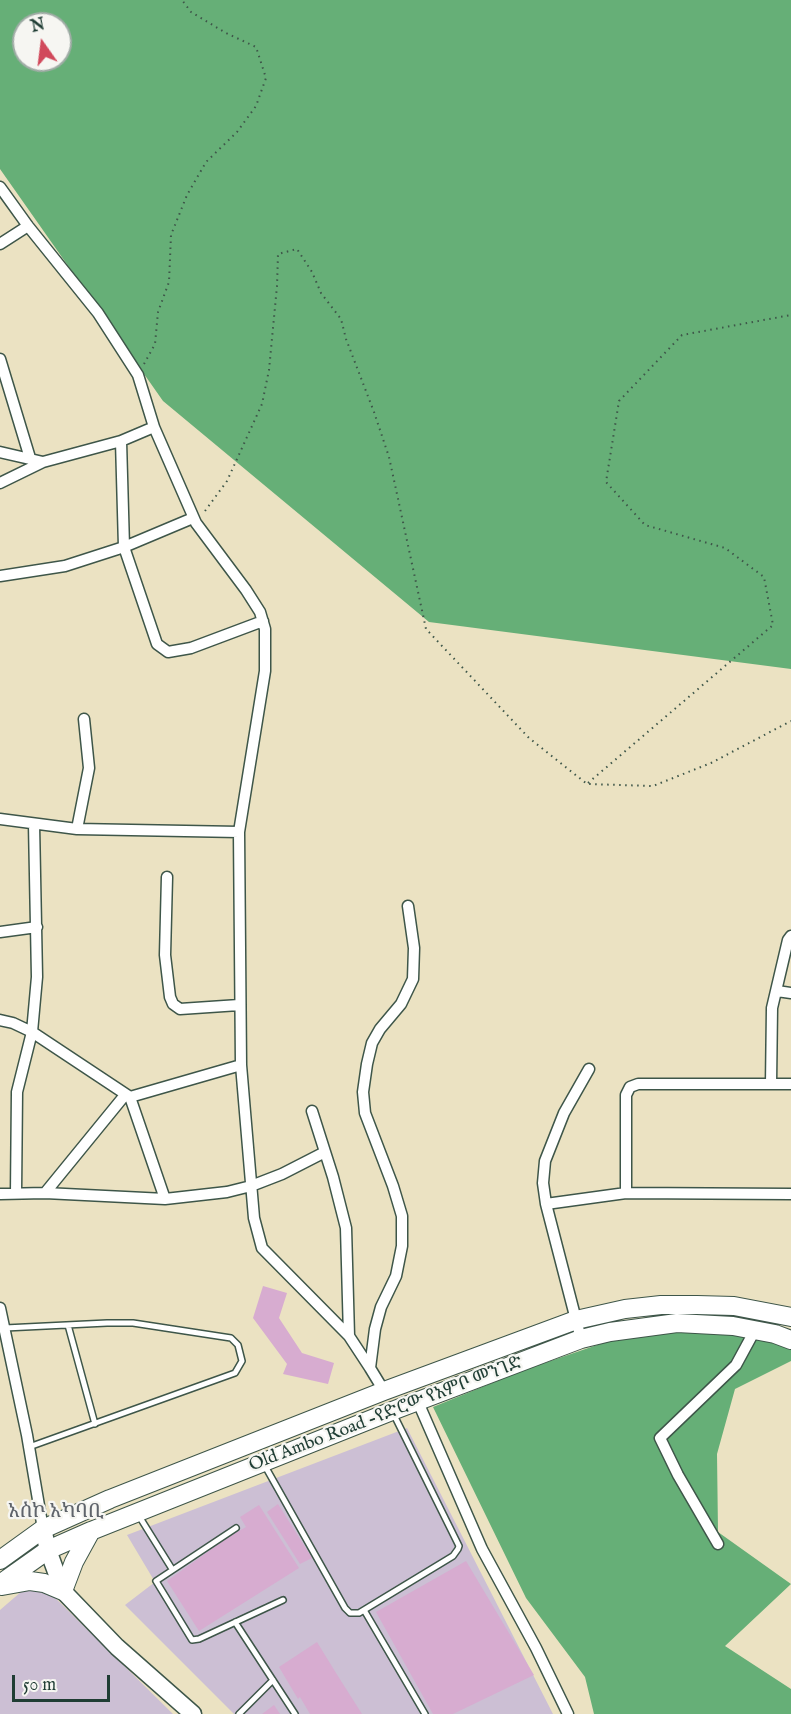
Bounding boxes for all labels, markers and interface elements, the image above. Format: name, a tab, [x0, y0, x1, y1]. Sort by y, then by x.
north arrow	[12, 12, 72, 72]
text: N	[29, 15, 47, 38]
street label: Old Ambo Road -የድሮው የአምቦ መንገድ	[246, 1353, 526, 1477]
district label: አስኮ አካባቢ	[8, 1501, 104, 1525]
scale bar	[15, 1663, 112, 1701]
text: 50 m	[23, 1674, 56, 1697]

